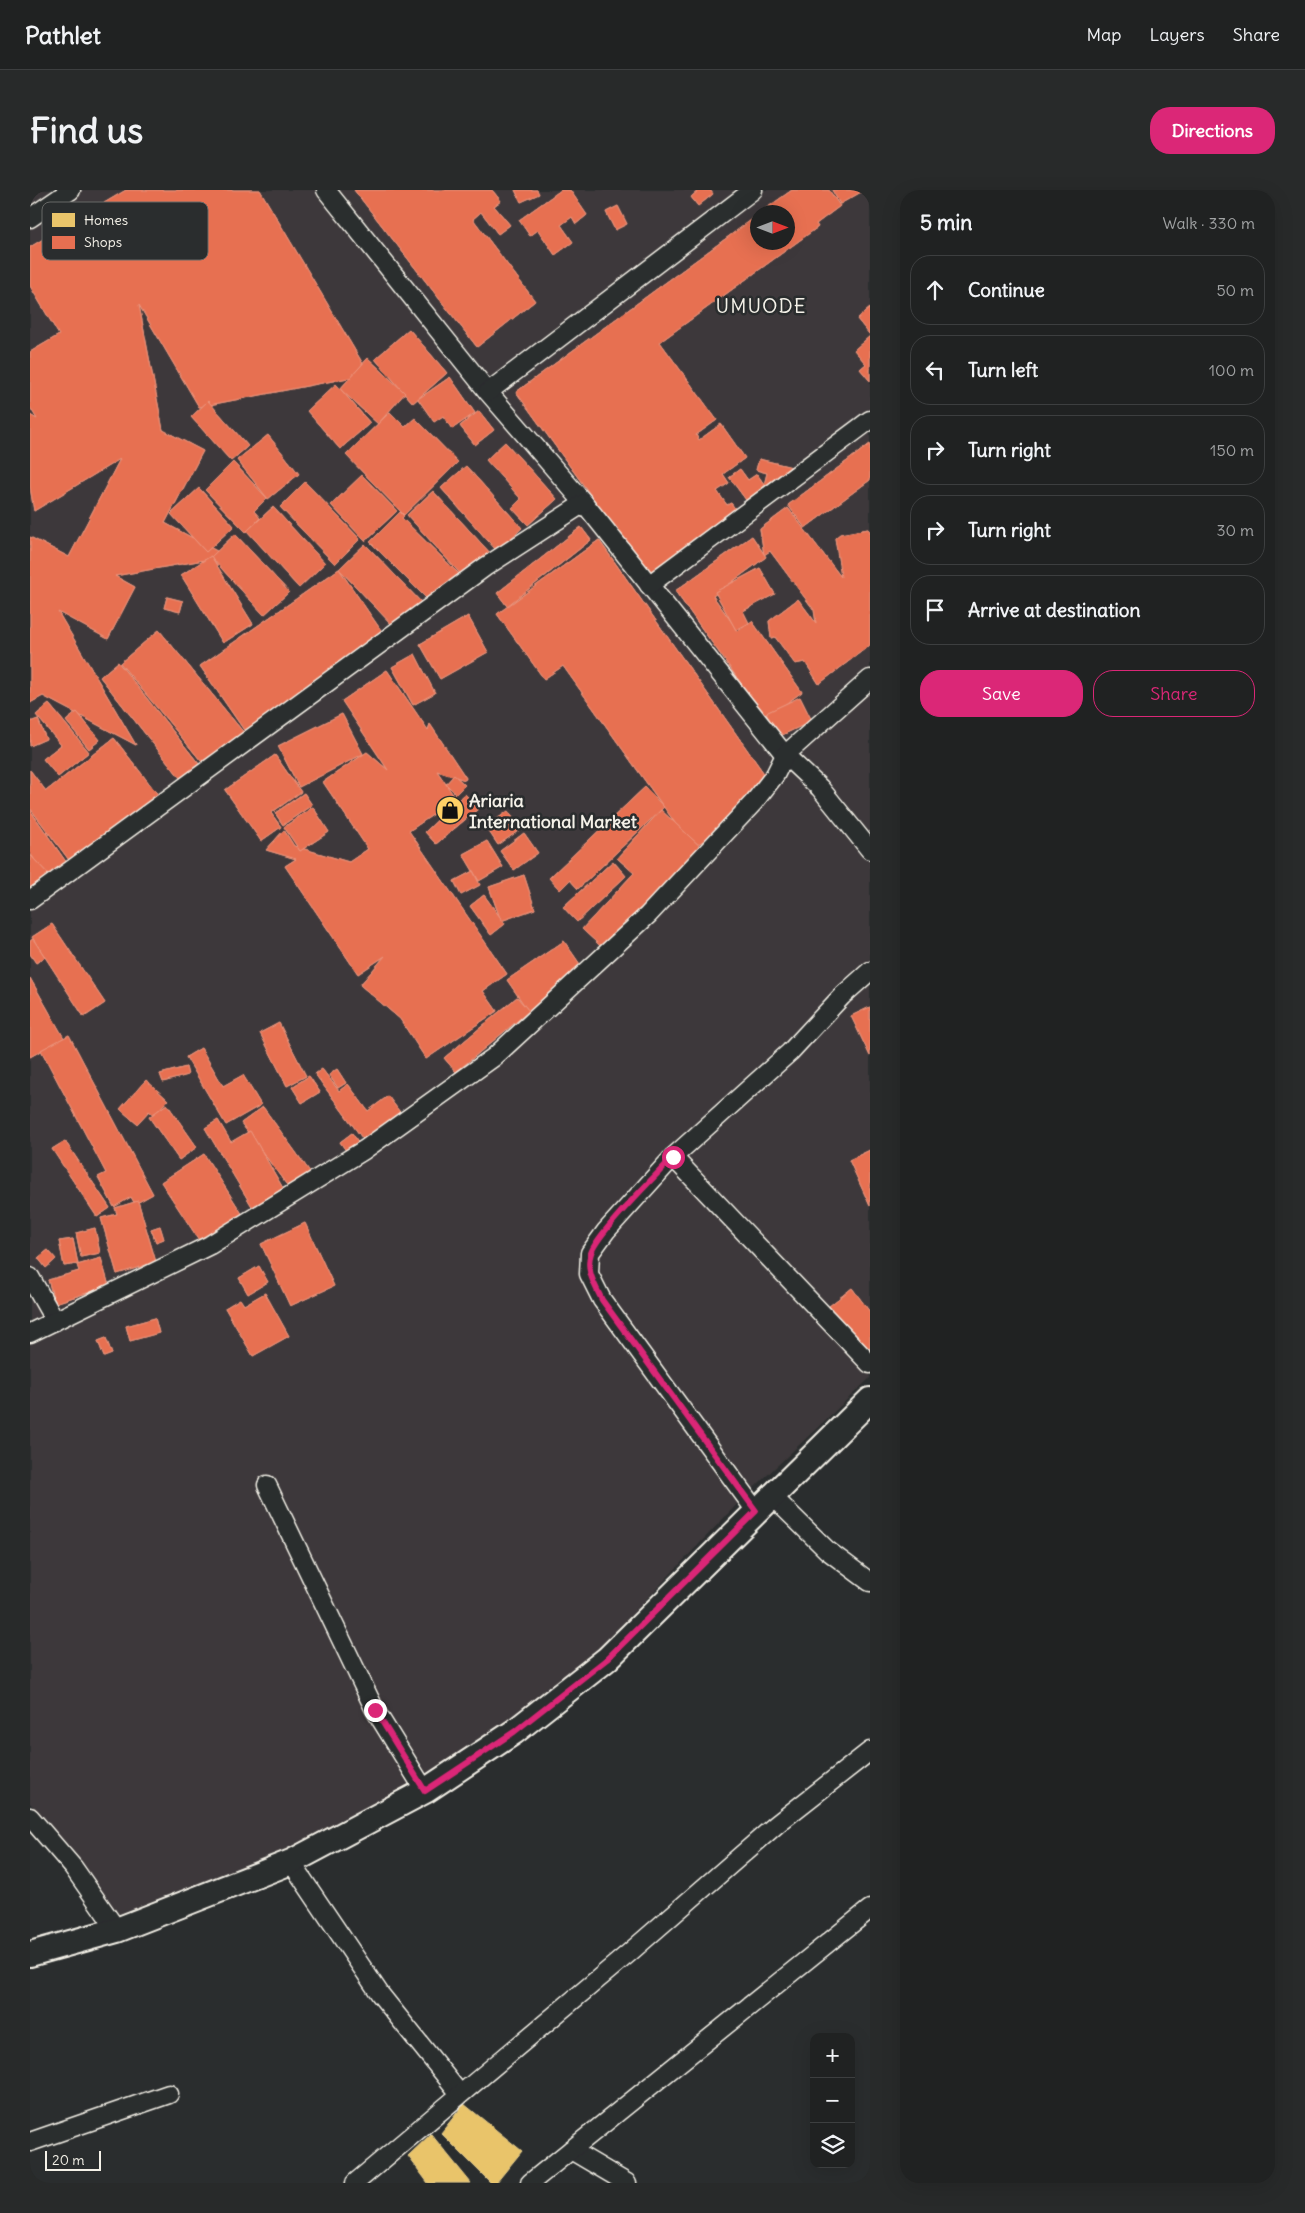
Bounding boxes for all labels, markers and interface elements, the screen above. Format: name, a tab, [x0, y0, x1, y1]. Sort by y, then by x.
text: Pathlet	[25, 20, 101, 50]
text: Map	[1086, 23, 1121, 46]
text: Layers	[1149, 23, 1205, 46]
text: Share	[1233, 23, 1280, 46]
button: Directions	[1150, 107, 1275, 154]
text: Find us	[30, 108, 143, 152]
legend	[42, 202, 208, 260]
north arrow	[750, 205, 795, 250]
text: 5 min	[920, 209, 972, 236]
text: Homes	[84, 211, 128, 229]
text: Walk · 330 m	[1162, 213, 1255, 233]
text: Shops	[84, 233, 122, 251]
icon: ahead	[921, 276, 949, 304]
text: Continue	[968, 278, 1045, 302]
text: 50 m	[1216, 280, 1254, 300]
district label: UMUODE	[716, 293, 806, 318]
icon: left	[921, 356, 949, 384]
text: Turn left	[968, 358, 1038, 382]
text: 100 m	[1209, 360, 1254, 380]
icon: right	[921, 436, 949, 464]
text: Turn right	[968, 438, 1051, 462]
text: 150 m	[1210, 440, 1254, 460]
icon: right	[921, 516, 949, 544]
text: Turn right	[968, 518, 1051, 542]
text: 30 m	[1217, 520, 1254, 540]
icon: arrive	[921, 596, 949, 624]
text: Arrive at destination	[968, 598, 1141, 622]
button: Save	[920, 670, 1083, 717]
button: Share	[1093, 670, 1255, 717]
place label: Ariaria International Market	[469, 789, 638, 833]
shop icon: Ariaria International Market	[435, 795, 465, 825]
route start	[662, 1146, 685, 1169]
route end	[364, 1699, 387, 1722]
map controls	[810, 2033, 855, 2168]
button: +	[810, 2033, 855, 2078]
button: −	[810, 2078, 855, 2123]
button: layers	[810, 2123, 855, 2168]
scale bar	[45, 2148, 101, 2171]
text: 20 m	[52, 2151, 85, 2169]

